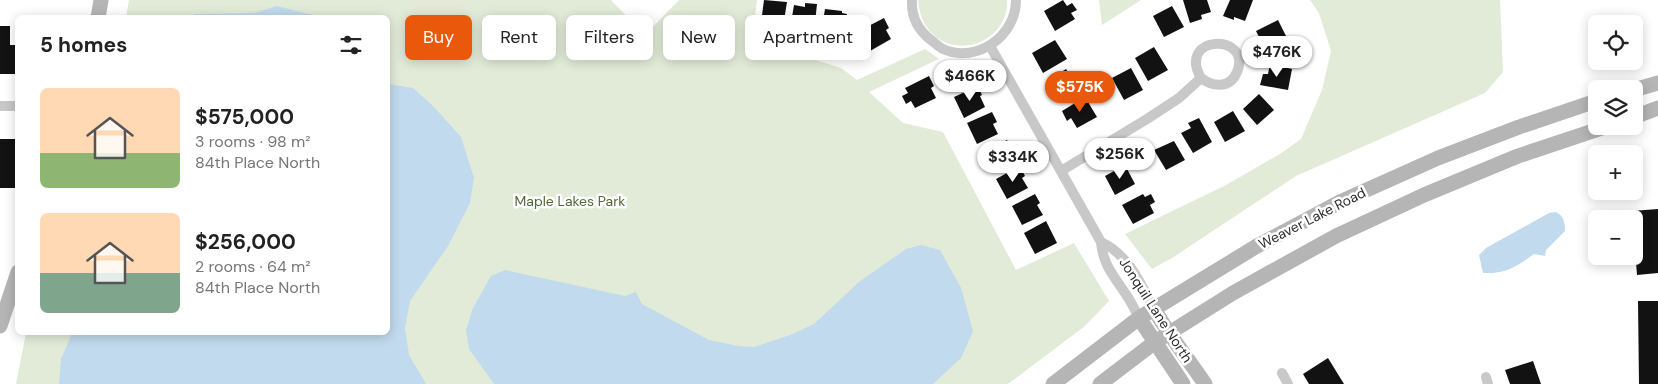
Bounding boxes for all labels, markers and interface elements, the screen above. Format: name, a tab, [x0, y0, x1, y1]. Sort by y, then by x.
chip: Buy	[405, 15, 472, 60]
chip: Rent	[482, 15, 556, 60]
chip: Filters	[566, 15, 653, 60]
chip: New	[663, 15, 735, 60]
chip: Apartment	[745, 15, 871, 60]
map controls	[1588, 15, 1643, 265]
button: locate	[1588, 15, 1643, 70]
text: 5 homes	[40, 31, 127, 59]
icon: filters	[337, 31, 365, 59]
pin: $476K	[1242, 36, 1312, 78]
text: $476K	[1252, 41, 1302, 62]
pin: $466K	[935, 59, 1005, 102]
text: $466K	[945, 65, 995, 86]
pin: $575K	[1045, 70, 1115, 113]
text: $575K	[1056, 76, 1104, 97]
button: layers	[1588, 80, 1643, 135]
text: $575,000	[195, 103, 294, 131]
icon: home	[80, 108, 140, 168]
text: 3 rooms · 98 m²	[195, 131, 311, 152]
pin: $256K	[1085, 138, 1155, 180]
pin: $334K	[978, 140, 1048, 183]
text: $256K	[1095, 143, 1145, 164]
button: +	[1588, 145, 1643, 200]
text: $334K	[988, 146, 1038, 167]
text: 84th Place North	[195, 152, 320, 173]
street label: Weaver Lake Road	[1255, 183, 1369, 253]
park label: Maple Lakes Park	[515, 192, 625, 210]
button: −	[1588, 210, 1643, 265]
text: $256,000	[195, 228, 296, 256]
icon: home	[80, 233, 140, 293]
street label: Jonquil Lane North	[1115, 254, 1197, 366]
text: 2 rooms · 64 m²	[195, 256, 311, 277]
text: 84th Place North	[195, 277, 320, 298]

